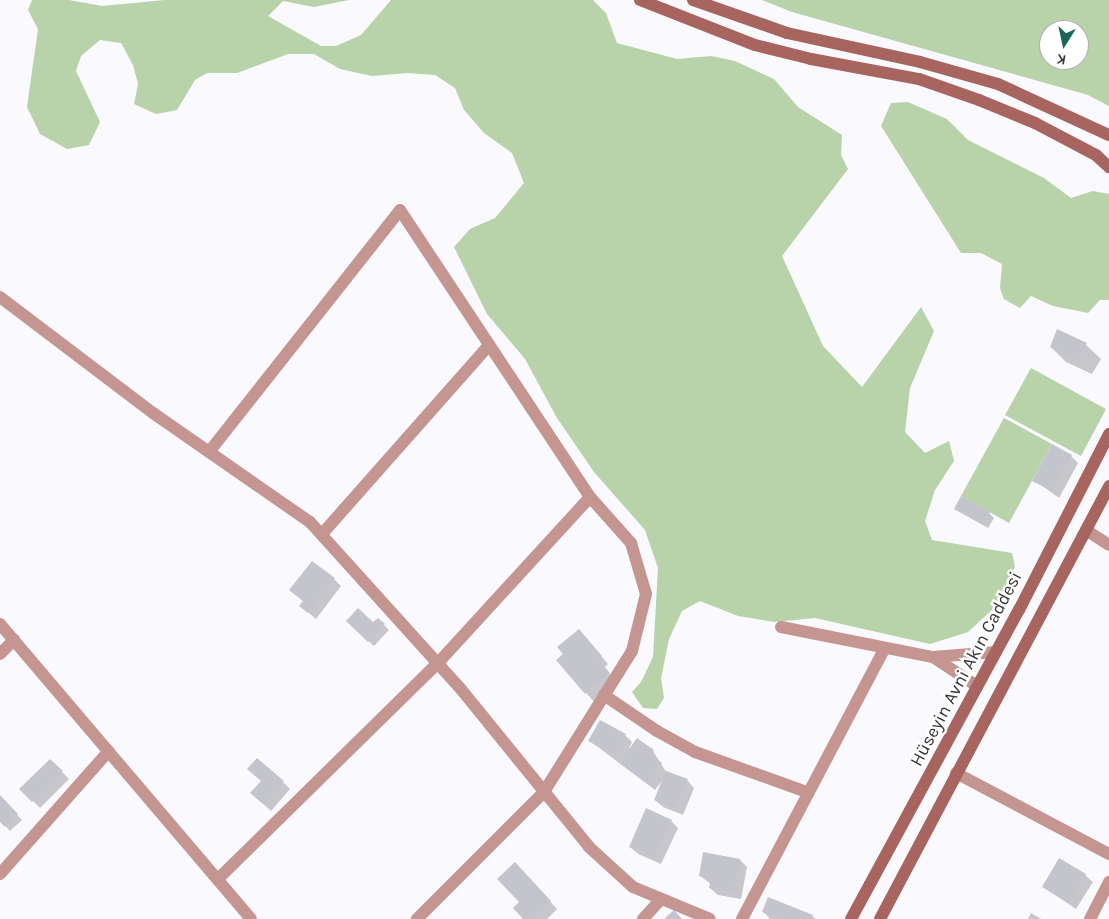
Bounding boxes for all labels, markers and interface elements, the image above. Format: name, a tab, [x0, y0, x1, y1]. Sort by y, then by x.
north arrow	[1039, 20, 1089, 70]
text: K	[1055, 50, 1067, 68]
street label: Hüseyin Avni Akın Caddesi	[905, 568, 1027, 770]

